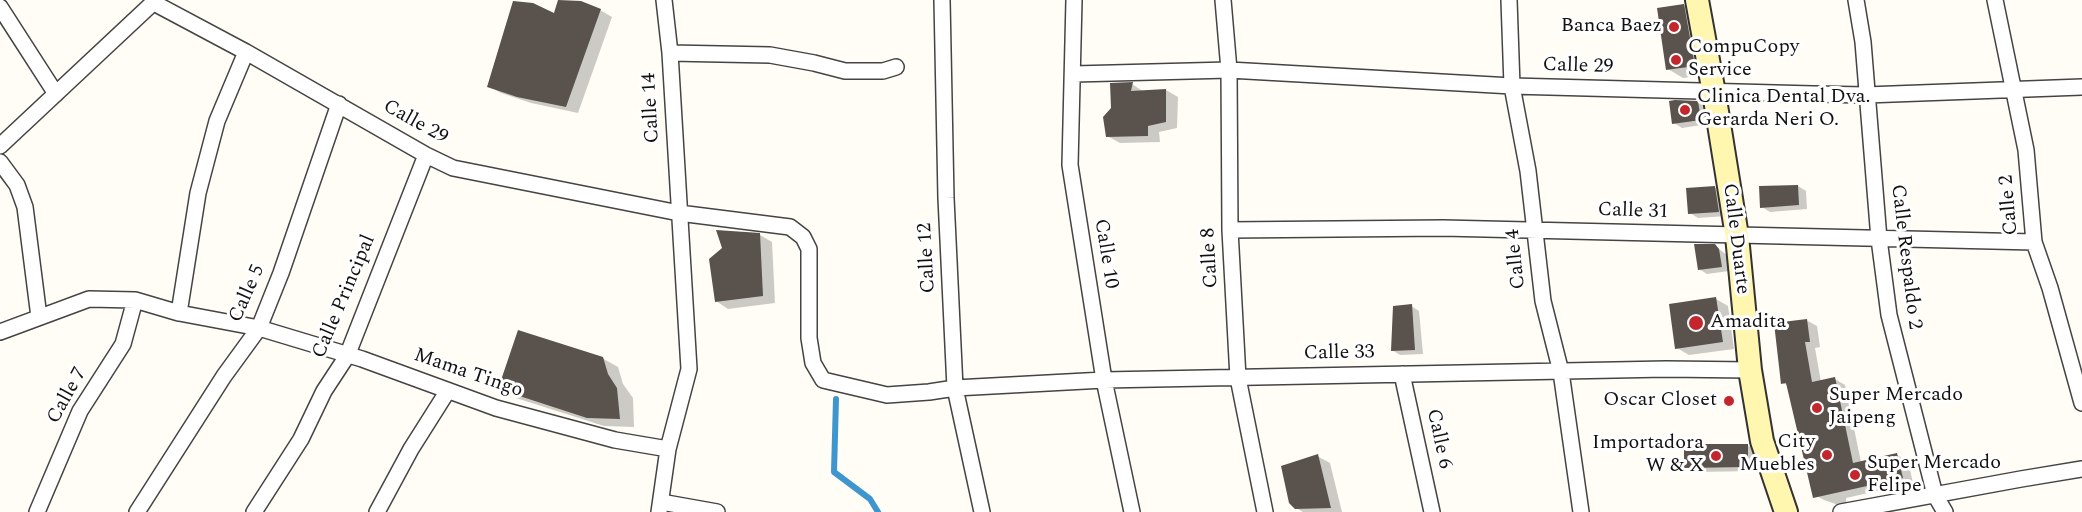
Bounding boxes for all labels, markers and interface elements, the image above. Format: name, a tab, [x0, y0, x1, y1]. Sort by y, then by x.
place label: Banca Baez	[1561, 15, 1662, 39]
marker: Banca Baez	[1667, 20, 1681, 34]
place label: CompuCopy Service	[1688, 36, 1799, 83]
marker: CompuCopy Service	[1669, 53, 1683, 67]
street label: Calle 29	[1542, 54, 1614, 80]
street label: Calle 14	[638, 72, 666, 144]
place label: Clinica Dental Dva. Gerarda Neri O.	[1697, 86, 1871, 133]
street label: Calle 29	[378, 95, 452, 151]
marker: Clinica Dental Dva. Gerarda Neri O.	[1678, 103, 1692, 117]
street label: Calle 2	[1995, 174, 2025, 236]
street label: Calle Duarte	[1716, 182, 1754, 296]
street label: Calle Respaldo 2	[1884, 183, 1926, 331]
street label: Calle 31	[1597, 199, 1669, 225]
street label: Calle 10	[1088, 217, 1122, 291]
street label: Calle 12	[914, 222, 942, 294]
street label: Calle 8	[1197, 227, 1225, 289]
street label: Calle 4	[1502, 228, 1532, 290]
street label: Calle Principal	[308, 232, 382, 362]
street label: Calle 5	[225, 261, 271, 327]
place label: Amadita	[1710, 311, 1786, 335]
marker: Amadita	[1687, 314, 1705, 332]
street label: Calle 33	[1303, 341, 1375, 367]
street label: Mama Tingo	[410, 344, 526, 404]
street label: Calle 7	[43, 364, 93, 428]
place label: Super Mercado Jaipeng	[1829, 384, 1963, 431]
place label: Oscar Closet	[1603, 389, 1717, 413]
marker: Oscar Closet	[1722, 394, 1736, 408]
marker: Super Mercado Jaipeng	[1810, 401, 1824, 415]
street label: Calle 6	[1420, 407, 1456, 471]
place label: City Muebles	[1740, 431, 1815, 478]
place label: Importadora W & X	[1592, 432, 1704, 479]
marker: City Muebles	[1820, 448, 1834, 462]
marker: Importadora W & X	[1709, 449, 1723, 463]
place label: Super Mercado Felipe	[1867, 452, 2001, 499]
marker: Super Mercado Felipe	[1848, 468, 1862, 482]

